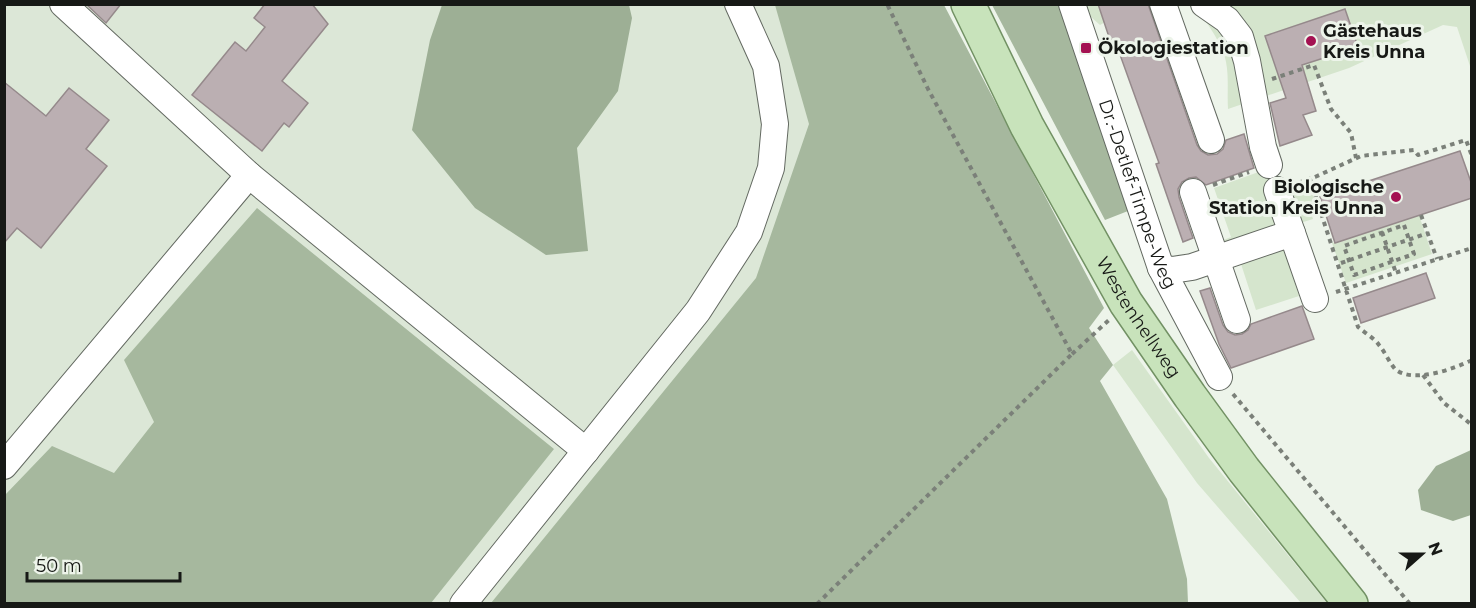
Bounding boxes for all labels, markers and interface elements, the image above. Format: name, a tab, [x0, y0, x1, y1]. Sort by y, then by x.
place label: Gästehaus Kreis Unna	[1323, 20, 1425, 63]
marker: Gästehaus Kreis Unna	[1304, 34, 1318, 48]
place label: Ökologiestation	[1098, 37, 1249, 59]
marker: Ökologiestation	[1079, 41, 1093, 55]
street label: Dr.-Detlef-Timpe-Weg	[1094, 96, 1181, 293]
place label: Biologische Station Kreis Unna	[1209, 176, 1384, 219]
marker: Biologische Station Kreis Unna	[1389, 190, 1403, 204]
street label: Westenhellweg	[1091, 253, 1185, 382]
north arrow	[1392, 524, 1452, 584]
text: N	[1424, 539, 1447, 558]
scale bar	[27, 545, 180, 583]
text: 50 m	[36, 555, 82, 577]

